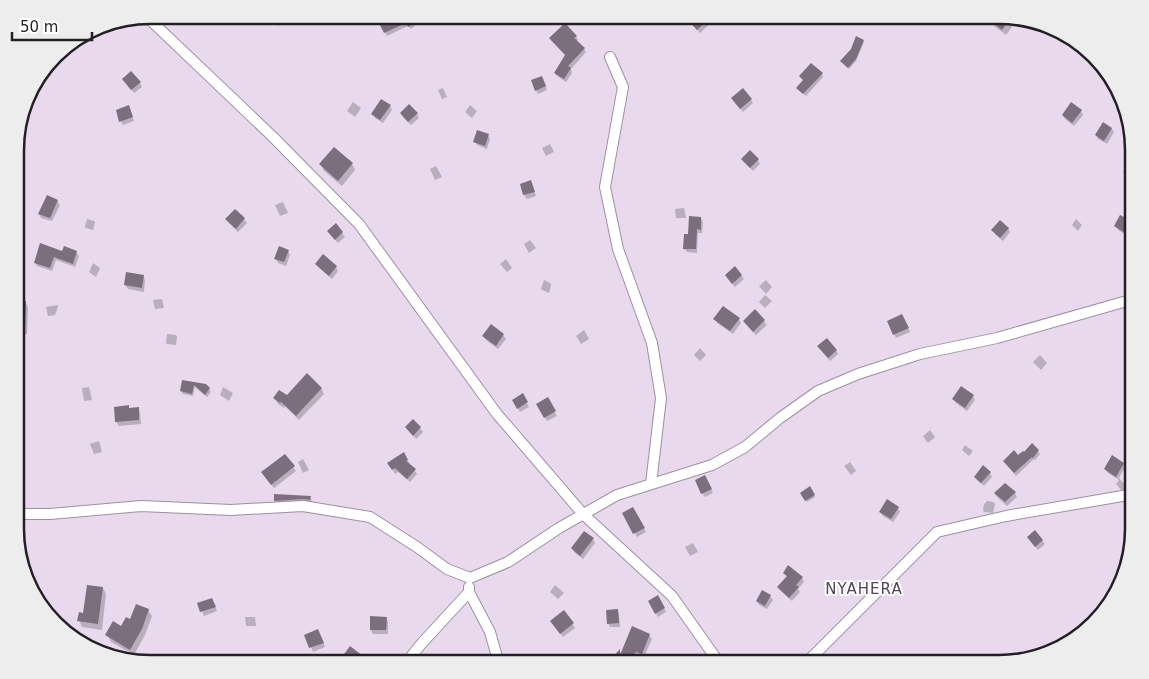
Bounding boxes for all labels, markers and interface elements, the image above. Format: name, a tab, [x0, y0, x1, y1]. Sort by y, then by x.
scale bar	[12, 10, 92, 42]
text: 50 m	[20, 18, 58, 36]
district label: NYAHERA	[825, 580, 903, 598]

